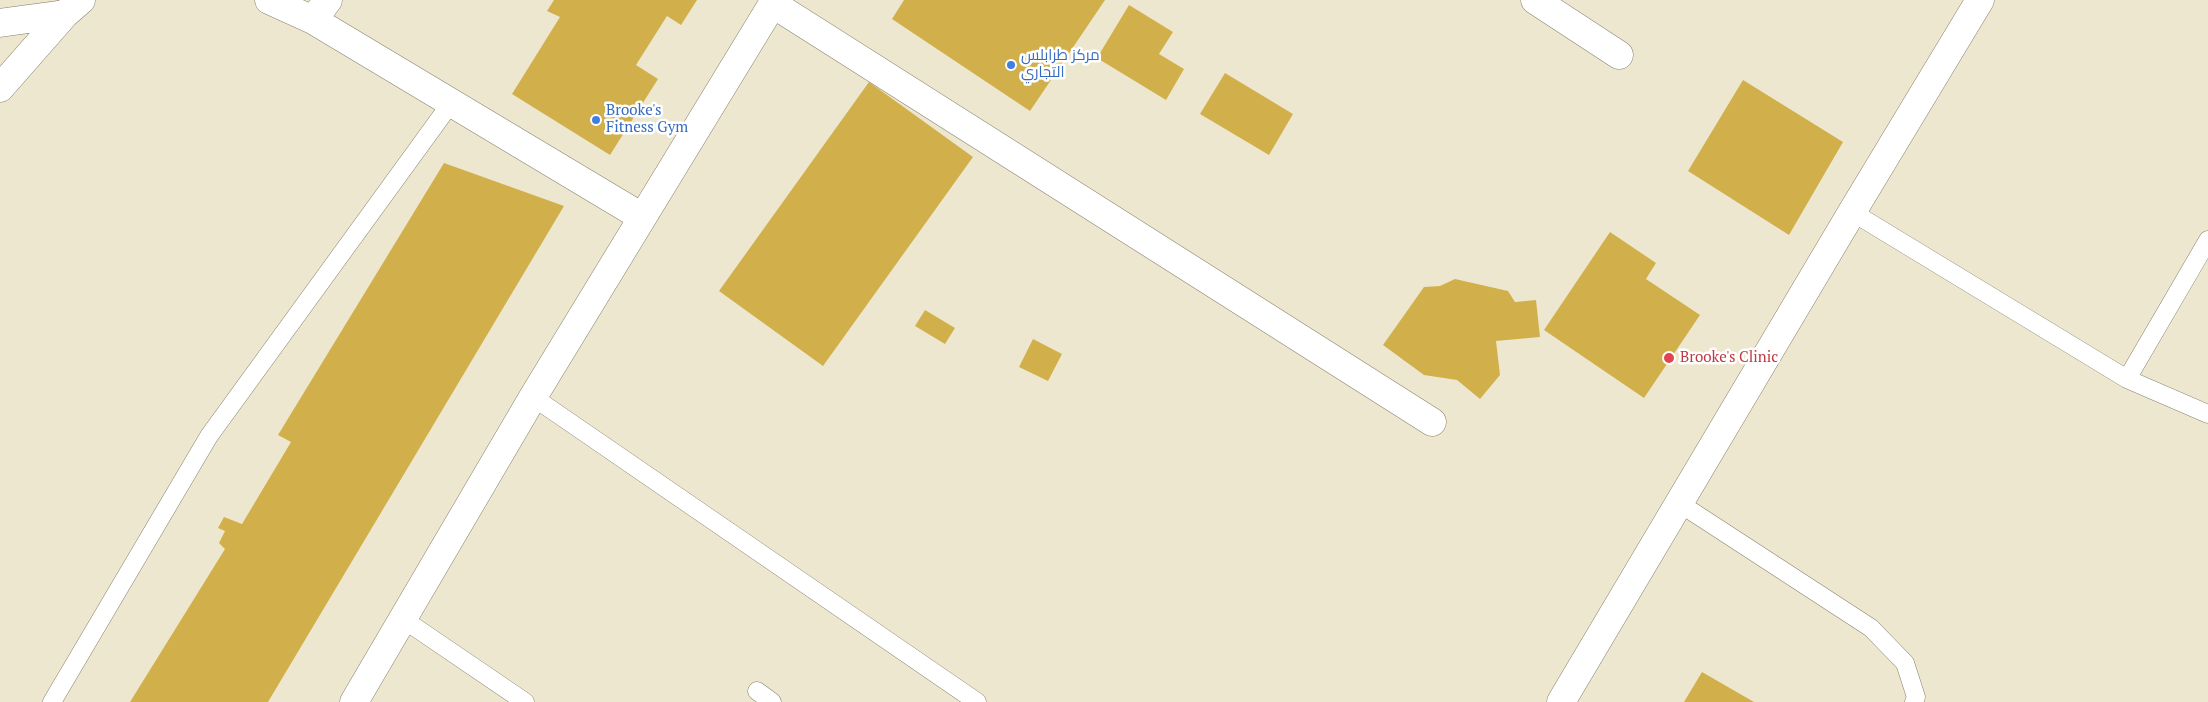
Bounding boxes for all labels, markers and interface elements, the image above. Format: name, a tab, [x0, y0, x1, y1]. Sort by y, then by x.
place label: مركز طرابلس التجاري	[1021, 47, 1100, 82]
marker: مركز طرابلس التجاري	[1005, 59, 1017, 71]
place label: Brooke's Fitness Gym	[606, 102, 688, 137]
marker: Brooke's Fitness Gym	[590, 114, 602, 126]
place label: Brooke's Clinic	[1680, 349, 1778, 367]
marker: Brooke's Clinic	[1662, 351, 1676, 365]

